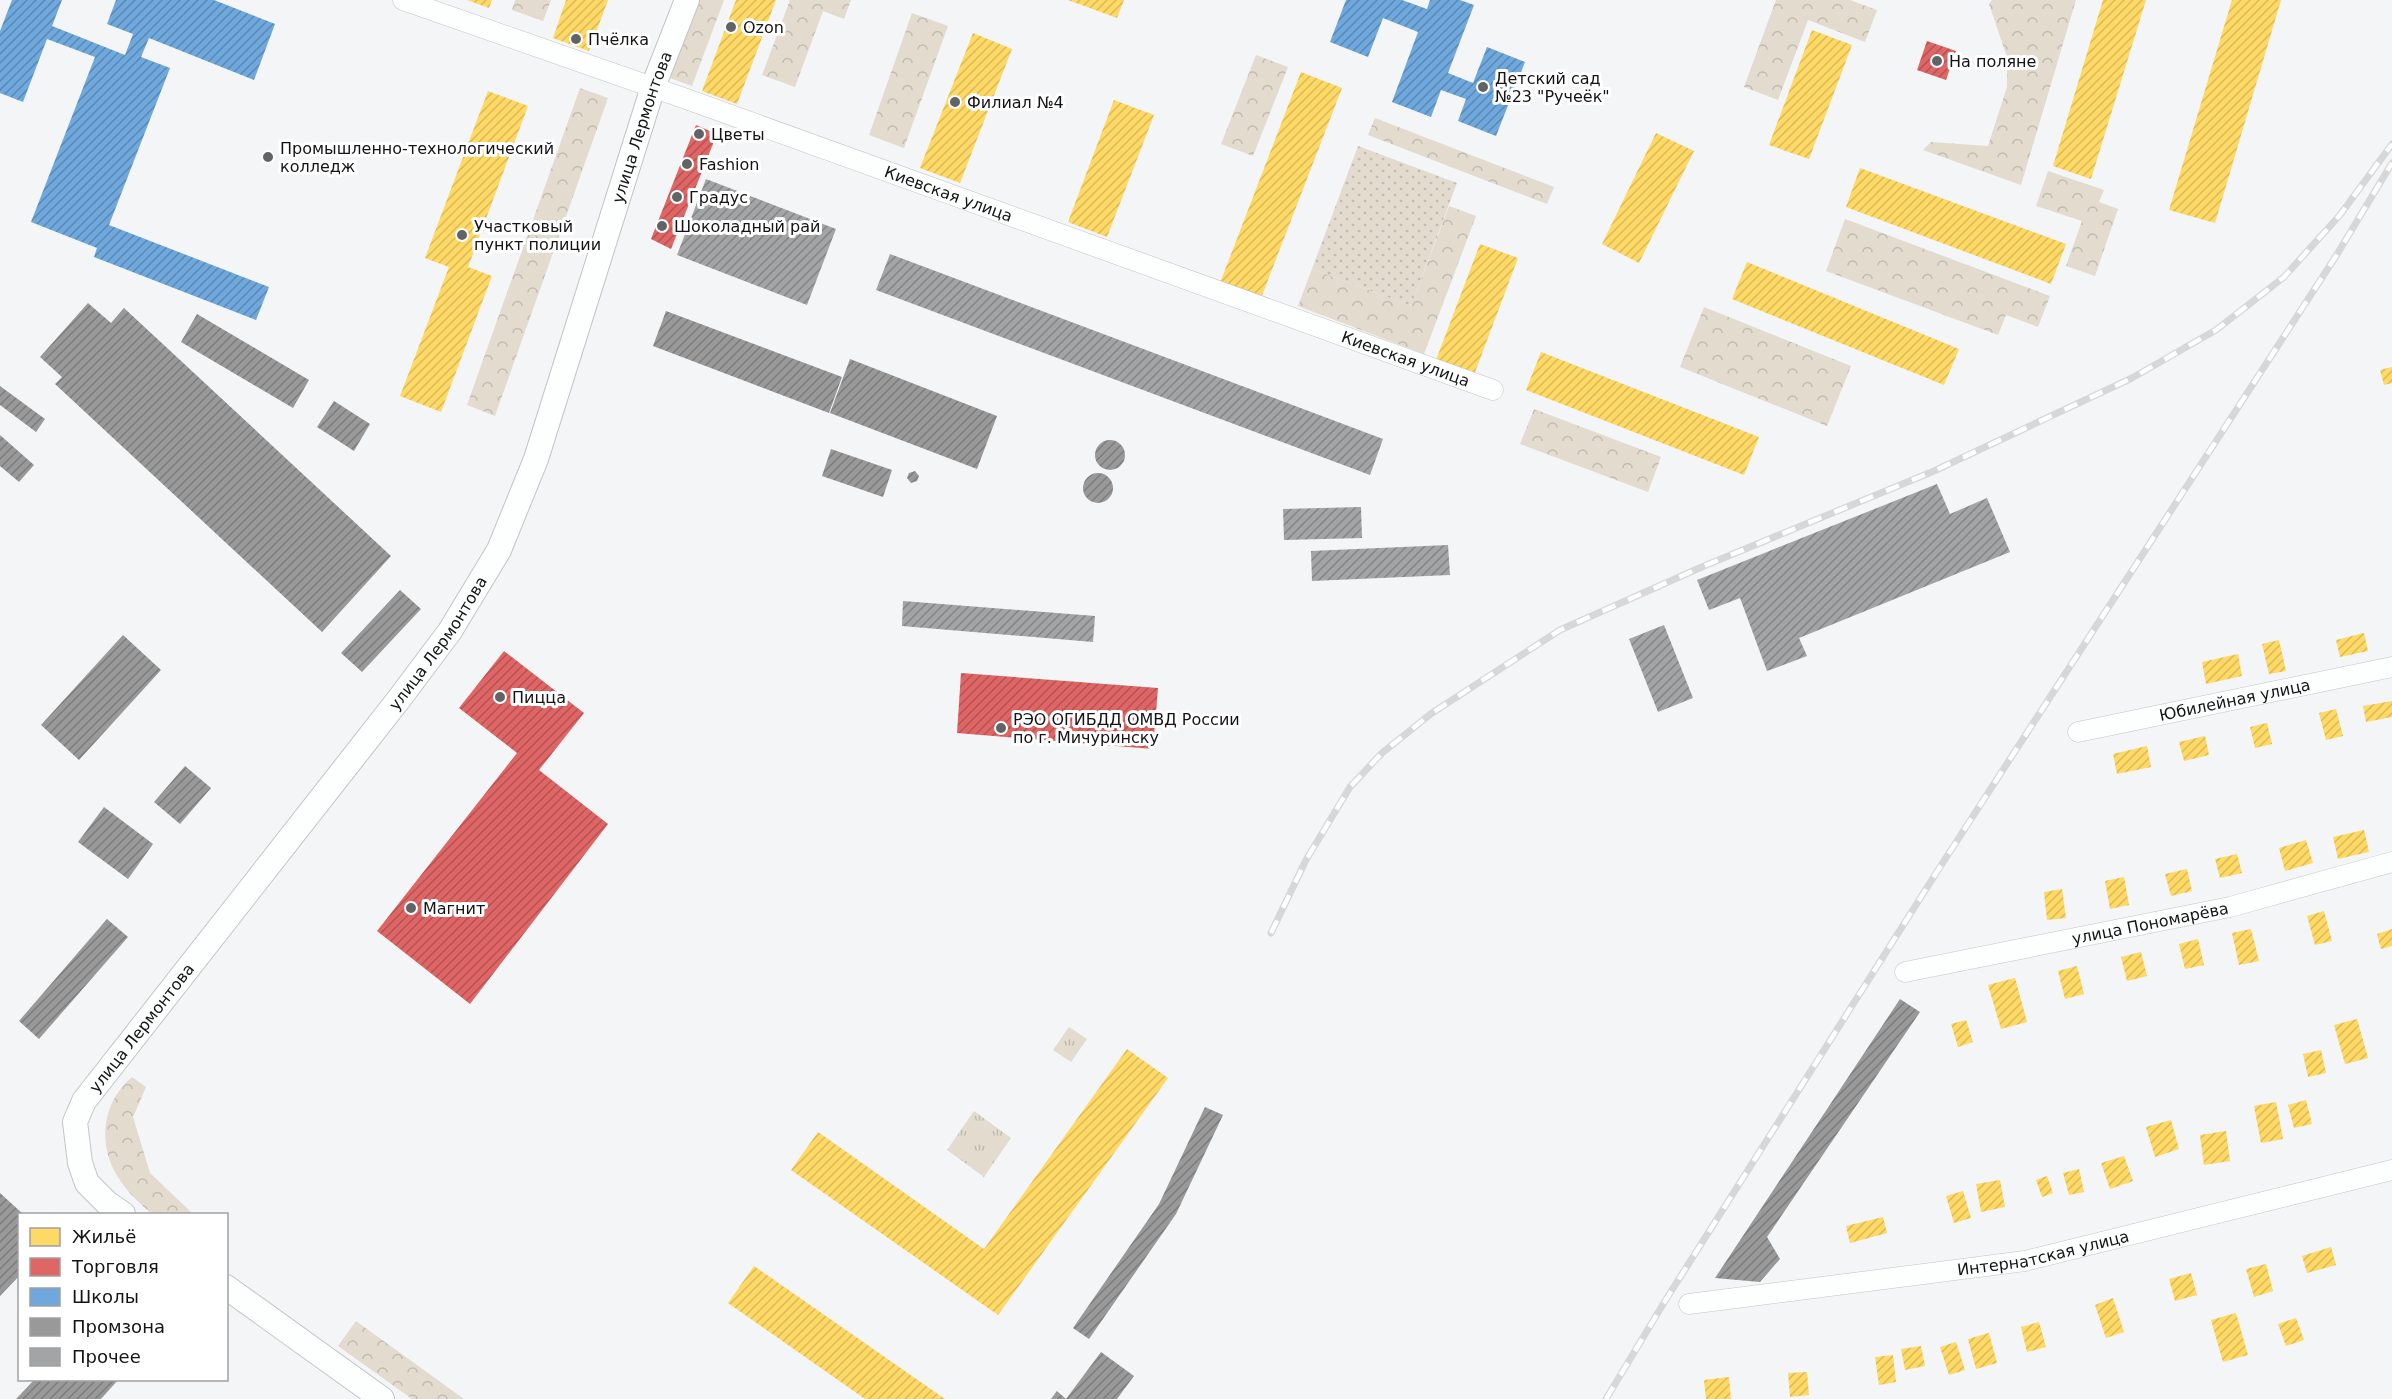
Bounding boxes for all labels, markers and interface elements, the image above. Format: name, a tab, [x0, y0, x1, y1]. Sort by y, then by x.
place label: Ozon	[743, 18, 784, 37]
marker: Ozon	[724, 20, 738, 34]
place label: Пчёлка	[588, 30, 649, 49]
marker: Пчёлка	[569, 32, 583, 46]
street label: улица Лермонтова	[608, 49, 676, 205]
place label: На поляне	[1949, 52, 2036, 71]
marker: На поляне	[1930, 54, 1944, 68]
place label: Детский сад №23 "Ручеёк"	[1495, 69, 1610, 106]
marker: Детский сад №23 "Ручеёк"	[1476, 80, 1490, 94]
place label: Филиал №4	[967, 93, 1064, 112]
marker: Филиал №4	[948, 95, 962, 109]
place label: Цветы	[711, 125, 765, 144]
marker: Цветы	[692, 127, 706, 141]
place label: Промышленно-технологический колледж	[280, 139, 554, 176]
marker: Промышленно-технологический колледж	[261, 150, 275, 164]
place label: Fashion	[699, 155, 759, 174]
marker: Fashion	[680, 157, 694, 171]
street label: Киевская улица	[882, 162, 1015, 226]
place label: Градус	[689, 188, 748, 207]
marker: Градус	[670, 190, 684, 204]
place label: Участковый пункт полиции	[474, 217, 601, 254]
place label: Шоколадный рай	[674, 217, 820, 236]
marker: Шоколадный рай	[655, 219, 669, 233]
marker: Участковый пункт полиции	[455, 228, 469, 242]
street label: Киевская улица	[1339, 327, 1472, 391]
street label: улица Лермонтова	[385, 573, 491, 714]
street label: Юбилейная улица	[2158, 675, 2312, 725]
place label: Пицца	[512, 688, 566, 707]
marker: Пицца	[493, 690, 507, 704]
place label: РЭО ОГИБДД ОМВД России по г. Мичуринску	[1013, 710, 1240, 747]
marker: РЭО ОГИБДД ОМВД России по г. Мичуринску	[994, 721, 1008, 735]
place label: Магнит	[423, 899, 485, 918]
street label: улица Пономарёва	[2070, 899, 2230, 948]
marker: Магнит	[404, 901, 418, 915]
street label: улица Лермонтова	[85, 960, 198, 1096]
legend	[18, 1213, 228, 1381]
text: Жильё	[72, 1226, 136, 1247]
street label: Интернатская улица	[1956, 1227, 2131, 1280]
text: Торговля	[71, 1256, 159, 1277]
text: Школы	[72, 1286, 139, 1307]
text: Промзона	[72, 1316, 165, 1337]
text: Прочее	[72, 1346, 141, 1367]

